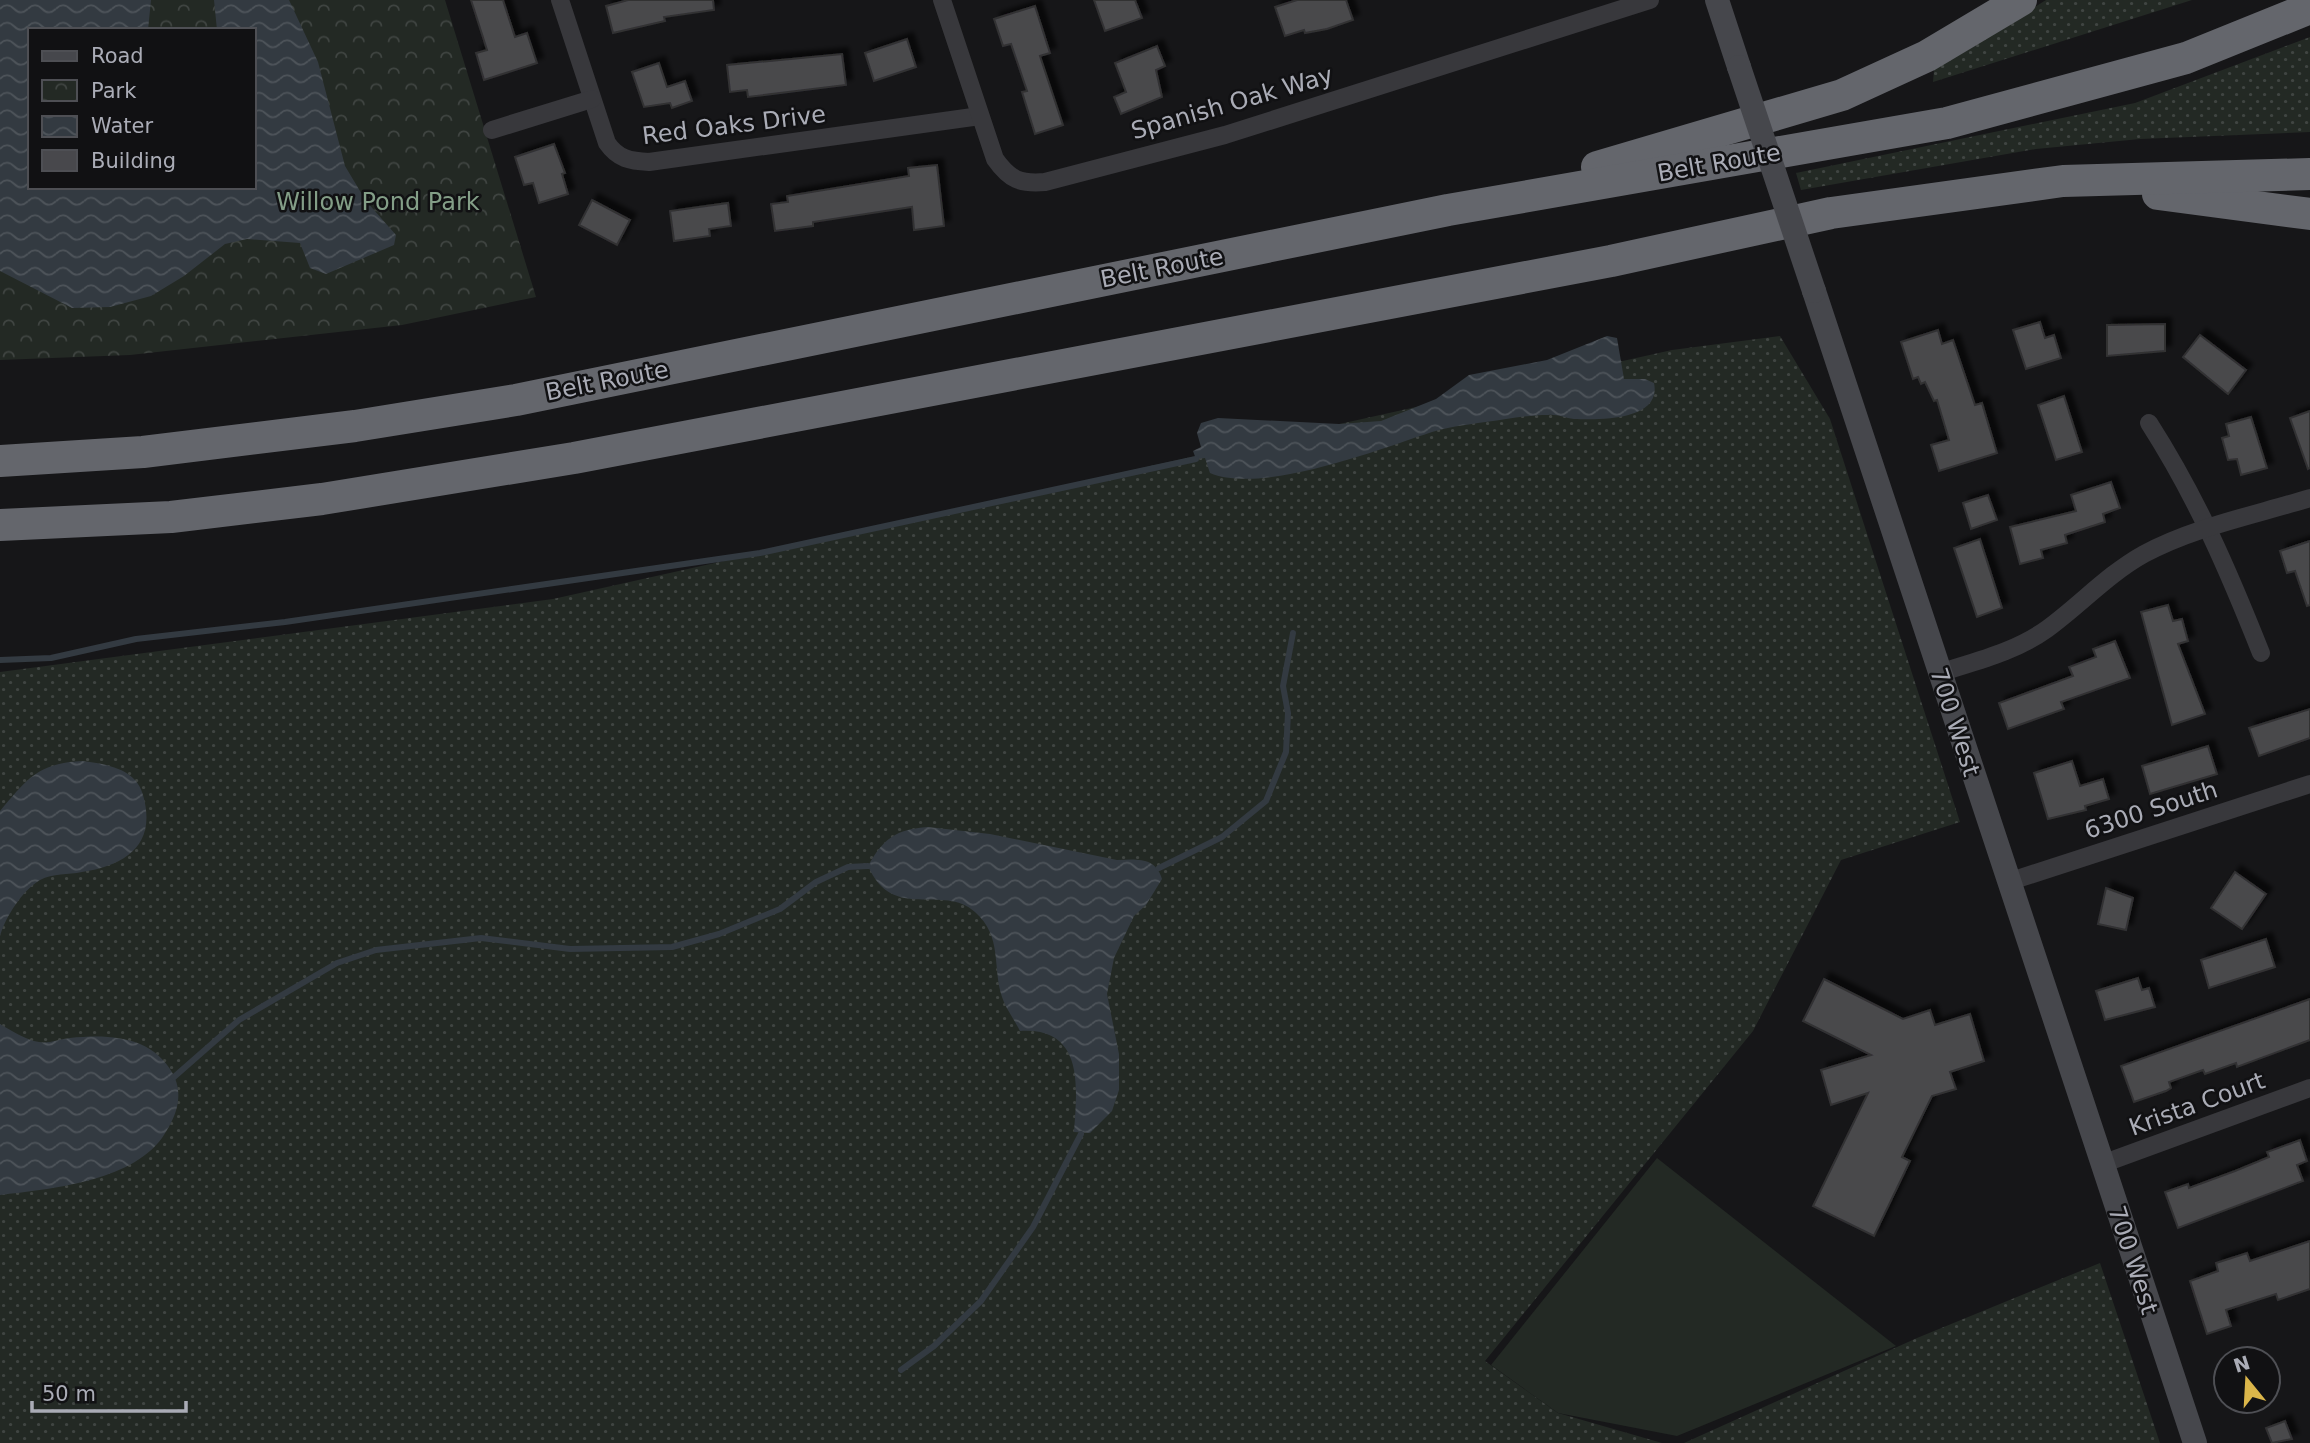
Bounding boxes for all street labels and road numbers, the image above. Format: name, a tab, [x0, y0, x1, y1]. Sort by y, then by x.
street label: Spanish Oak Way	[1128, 61, 1336, 145]
street label: Red Oaks Drive	[641, 100, 827, 150]
street label: Belt Route	[1655, 138, 1783, 188]
street label: Belt Route	[1098, 242, 1226, 294]
street label: Belt Route	[543, 355, 671, 407]
street label: 700 West	[1924, 664, 1986, 780]
street label: 6300 South	[2081, 775, 2221, 845]
street label: Krista Court	[2125, 1066, 2269, 1142]
street label: 700 West	[2102, 1202, 2164, 1318]

